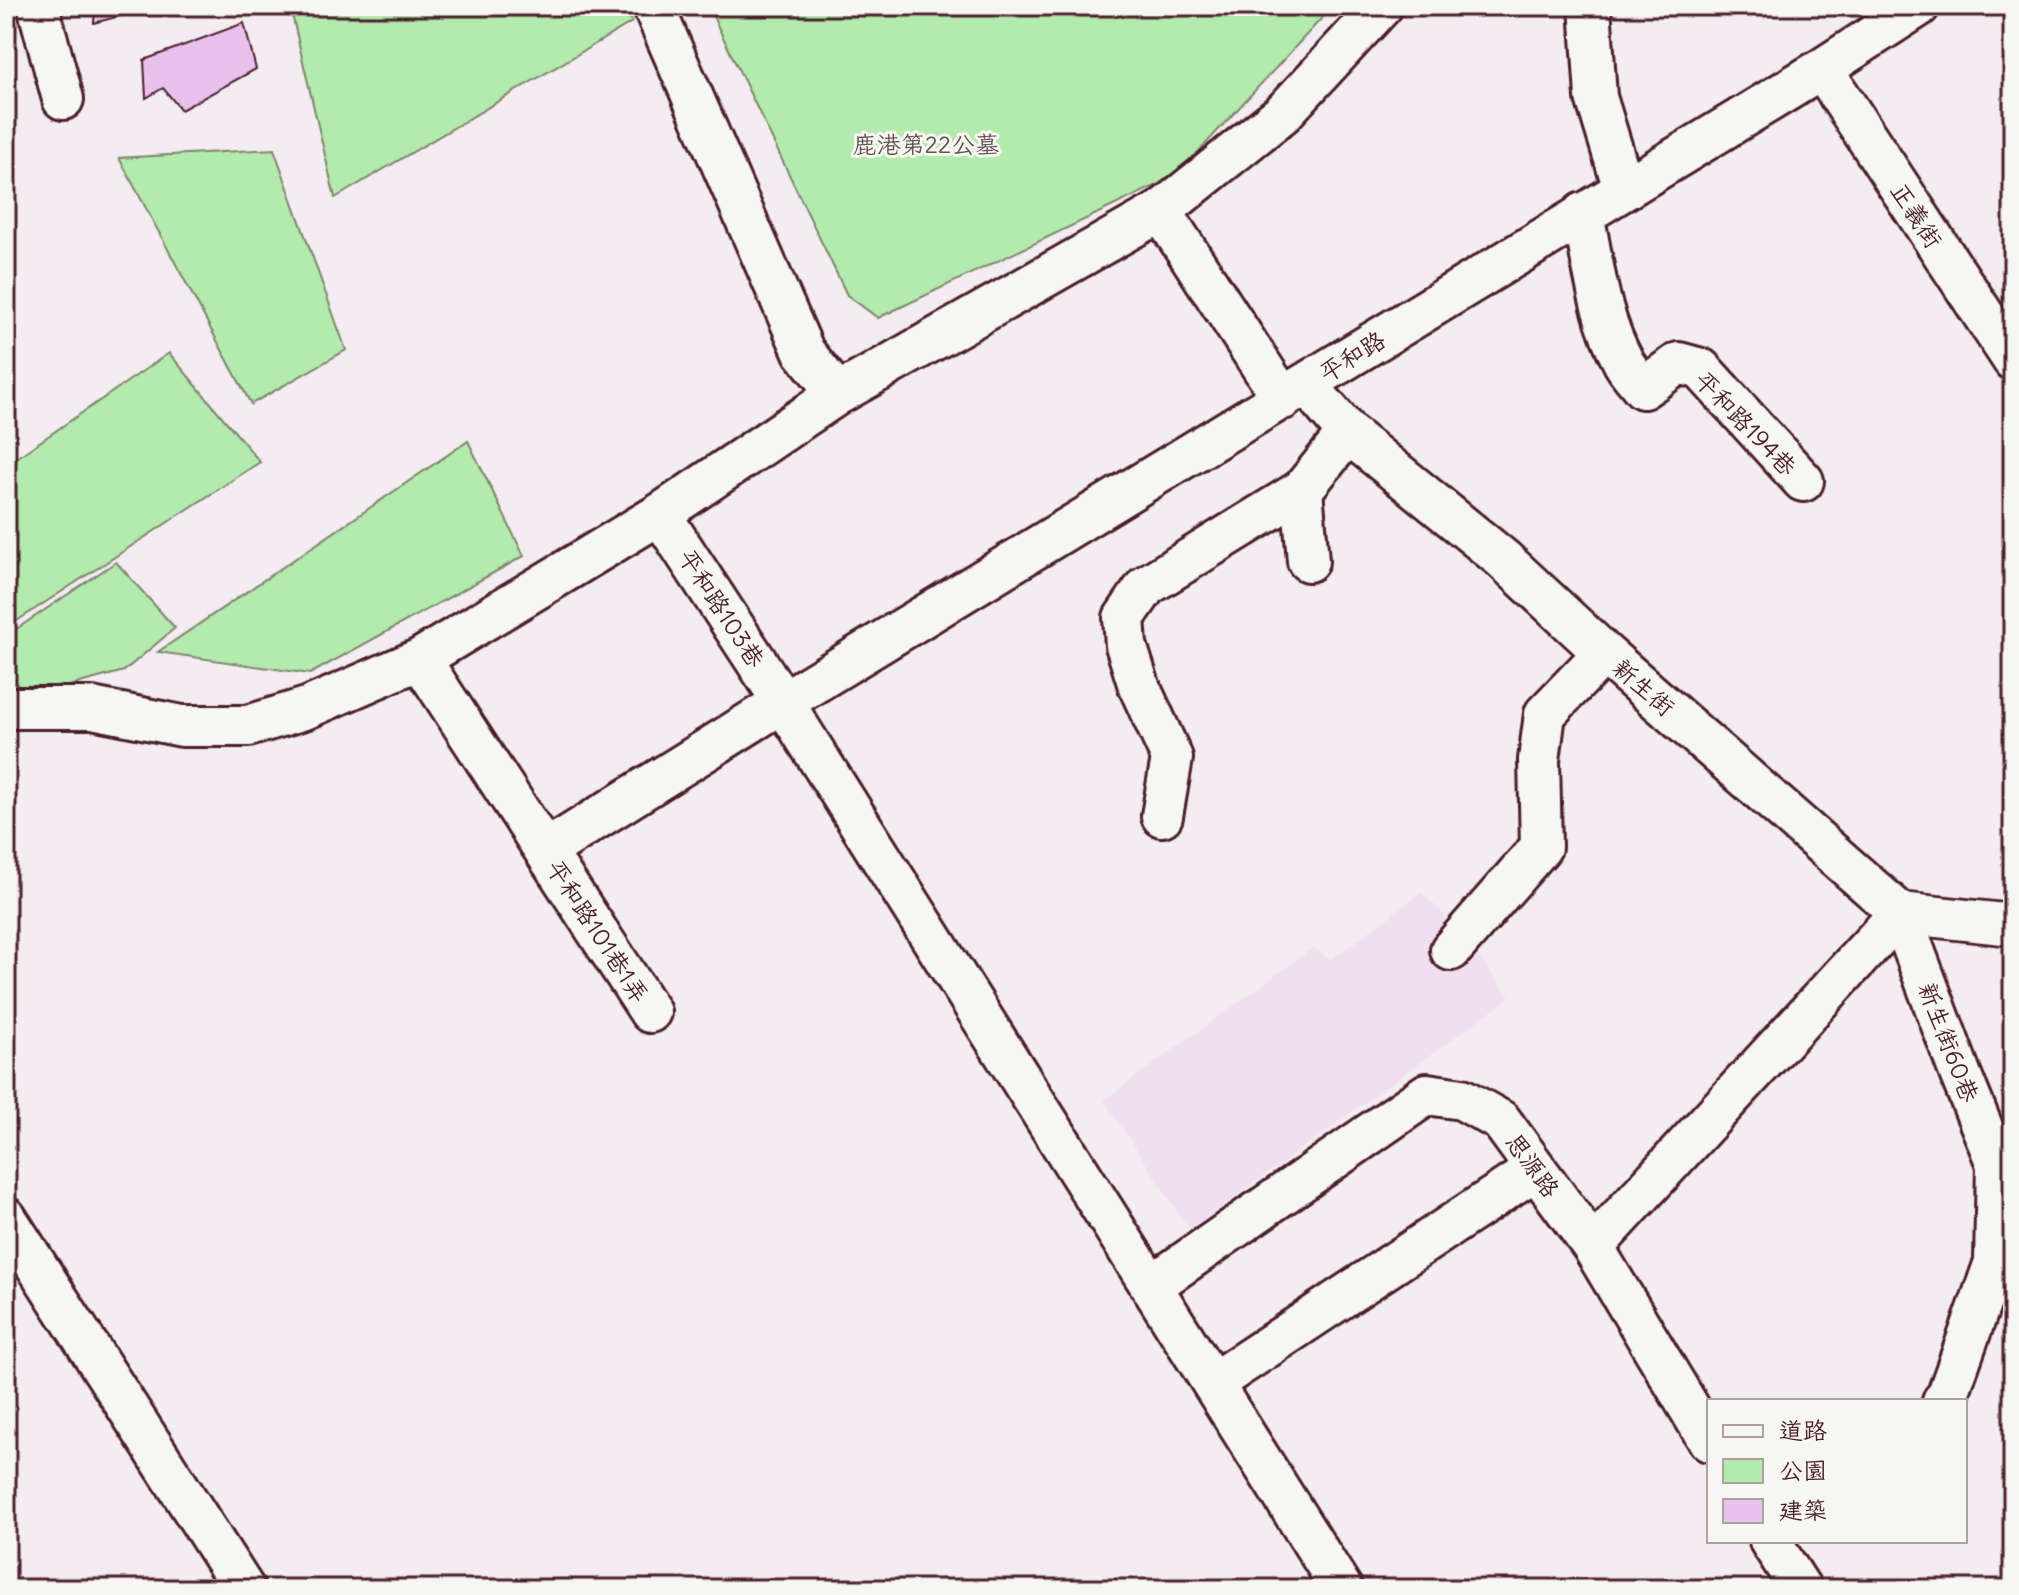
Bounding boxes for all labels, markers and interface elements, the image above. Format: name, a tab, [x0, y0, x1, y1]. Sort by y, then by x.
park label: 鹿港第22公墓	[853, 129, 999, 159]
street label: 正義街	[1885, 177, 1949, 253]
street label: 平和路	[1314, 324, 1390, 388]
street label: 平和路194巷	[1689, 365, 1803, 481]
street label: 平和路103巷	[673, 543, 771, 673]
street label: 新生街	[1607, 652, 1681, 722]
street label: 平和路101巷1弄	[541, 854, 655, 1008]
street label: 新生街60巷	[1912, 978, 1986, 1106]
street label: 思源路	[1500, 1127, 1566, 1203]
legend	[1707, 1399, 1967, 1543]
text: 道路	[1779, 1415, 1827, 1445]
text: 公園	[1779, 1455, 1827, 1485]
text: 建築	[1779, 1495, 1827, 1525]

